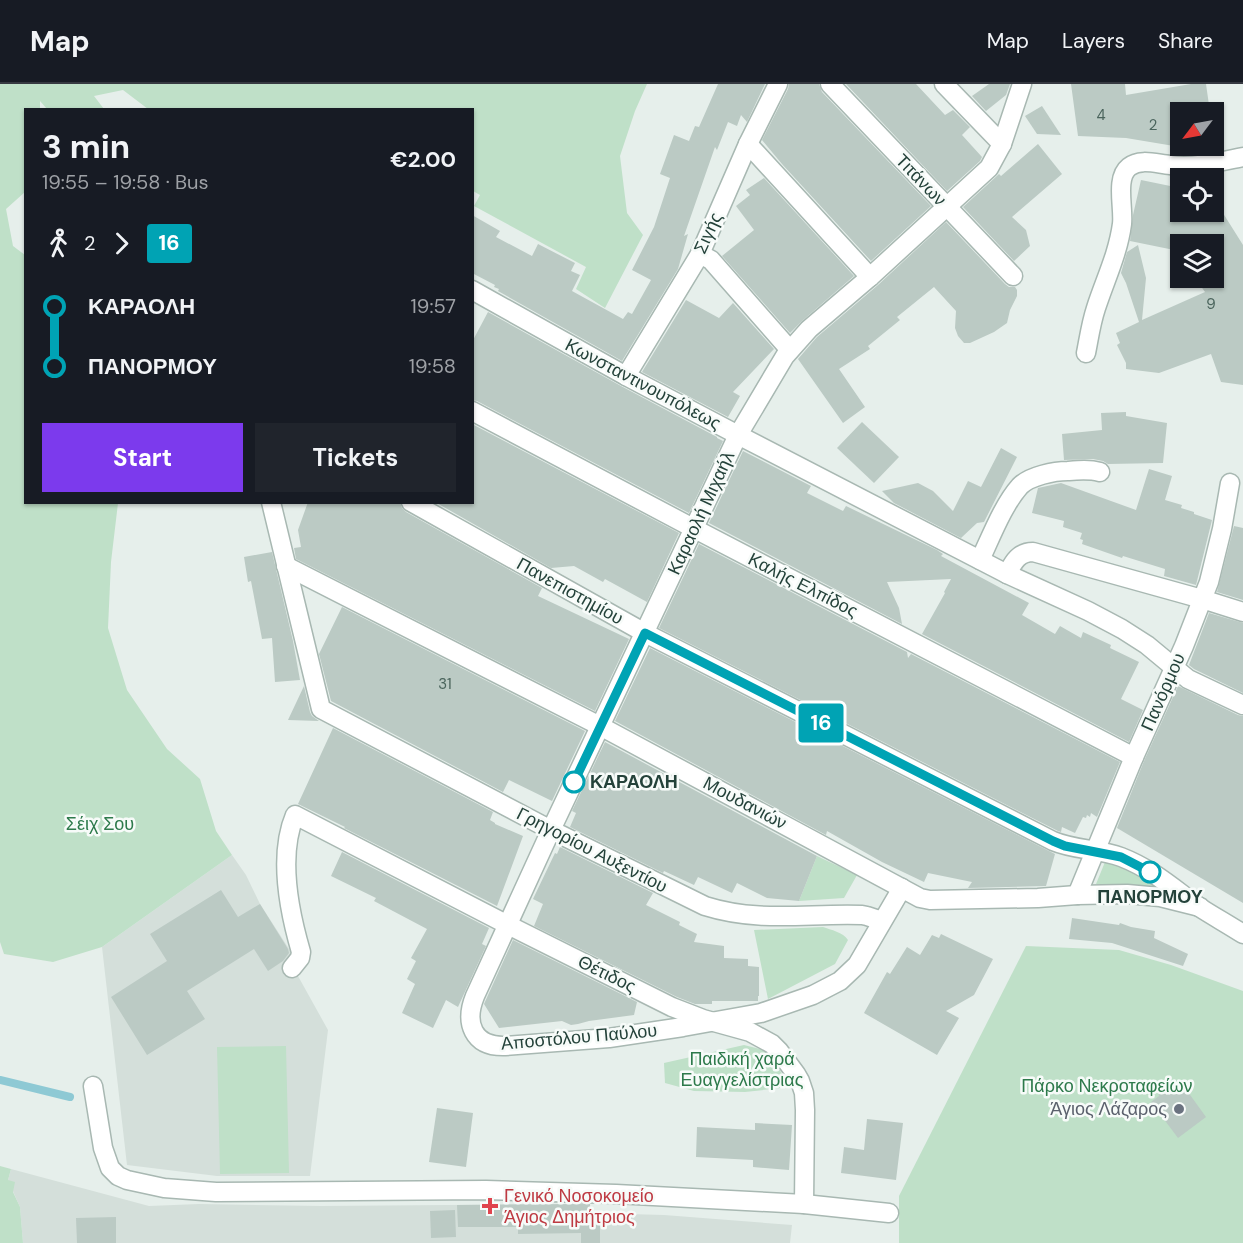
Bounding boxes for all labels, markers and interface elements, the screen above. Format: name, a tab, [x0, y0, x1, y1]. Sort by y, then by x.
text: Map	[30, 23, 90, 60]
text: Map	[987, 27, 1029, 55]
text: Layers	[1062, 27, 1125, 55]
text: Share	[1158, 27, 1213, 55]
north arrow	[1170, 102, 1224, 156]
map controls	[1170, 102, 1224, 288]
house number: 4	[1096, 105, 1106, 125]
house number: 2	[1149, 115, 1157, 135]
text: 3 min	[42, 125, 130, 168]
text: €2.00	[390, 145, 456, 174]
street label: Τιτάνων	[890, 149, 952, 211]
button: locate	[1170, 168, 1224, 222]
text: 19:55 – 19:58 · Bus	[42, 169, 209, 195]
street label: Σιγής	[688, 208, 728, 257]
icon: walk	[42, 227, 75, 260]
icon: forward	[105, 227, 138, 260]
text: 16	[159, 229, 180, 257]
text: 2	[84, 230, 96, 256]
button: layers	[1170, 234, 1224, 288]
text: ΚΑΡΑΟΛΗ	[88, 292, 195, 321]
text: 19:57	[411, 293, 456, 319]
house number: 9	[1206, 294, 1216, 314]
street label: Κωνσταντινουπόλεως	[561, 333, 725, 435]
text: ΠΑΝΟΡΜΟΥ	[88, 352, 217, 381]
text: 19:58	[409, 353, 456, 379]
button: Start	[42, 423, 243, 492]
button: Tickets	[255, 423, 456, 492]
street label: Καραολή Μιχαήλ	[662, 447, 740, 579]
street label: Καλής Ελπίδος	[744, 547, 862, 623]
street label: Πανεπιστημίου	[512, 552, 628, 630]
street label: Πανόρμου	[1135, 649, 1191, 735]
house number: 31	[438, 674, 452, 694]
line badge: 16	[794, 704, 848, 742]
text: 16	[811, 709, 831, 737]
place label: ΚΑΡΑΟΛΗ	[590, 770, 678, 794]
marker: ΚΑΡΑΟΛΗ	[563, 771, 585, 793]
street label: Μουδανιών	[699, 771, 791, 835]
street label: Γρηγορίου Αυξεντίου	[513, 802, 671, 898]
park label: Σέιχ Σου	[66, 812, 134, 836]
marker: ΠΑΝΟΡΜΟΥ	[1139, 861, 1161, 883]
place label: ΠΑΝΟΡΜΟΥ	[1097, 885, 1203, 909]
street label: Θέτιδος	[574, 950, 640, 998]
street label: Αποστόλου Παύλου	[500, 1018, 658, 1056]
park label: Παιδική χαρά Ευαγγελίστριας	[681, 1047, 804, 1092]
park label: Πάρκο Νεκροταφείων	[1021, 1074, 1193, 1098]
place label: Άγιος Λάζαρος	[1050, 1097, 1167, 1121]
marker: Άγιος Λάζαρος	[1172, 1102, 1186, 1116]
place label: Γενικό Νοσοκομείο Άγιος Δημήτριος	[504, 1184, 654, 1229]
marker: Γενικό Νοσοκομείο Άγιος Δημήτριος	[481, 1197, 499, 1215]

